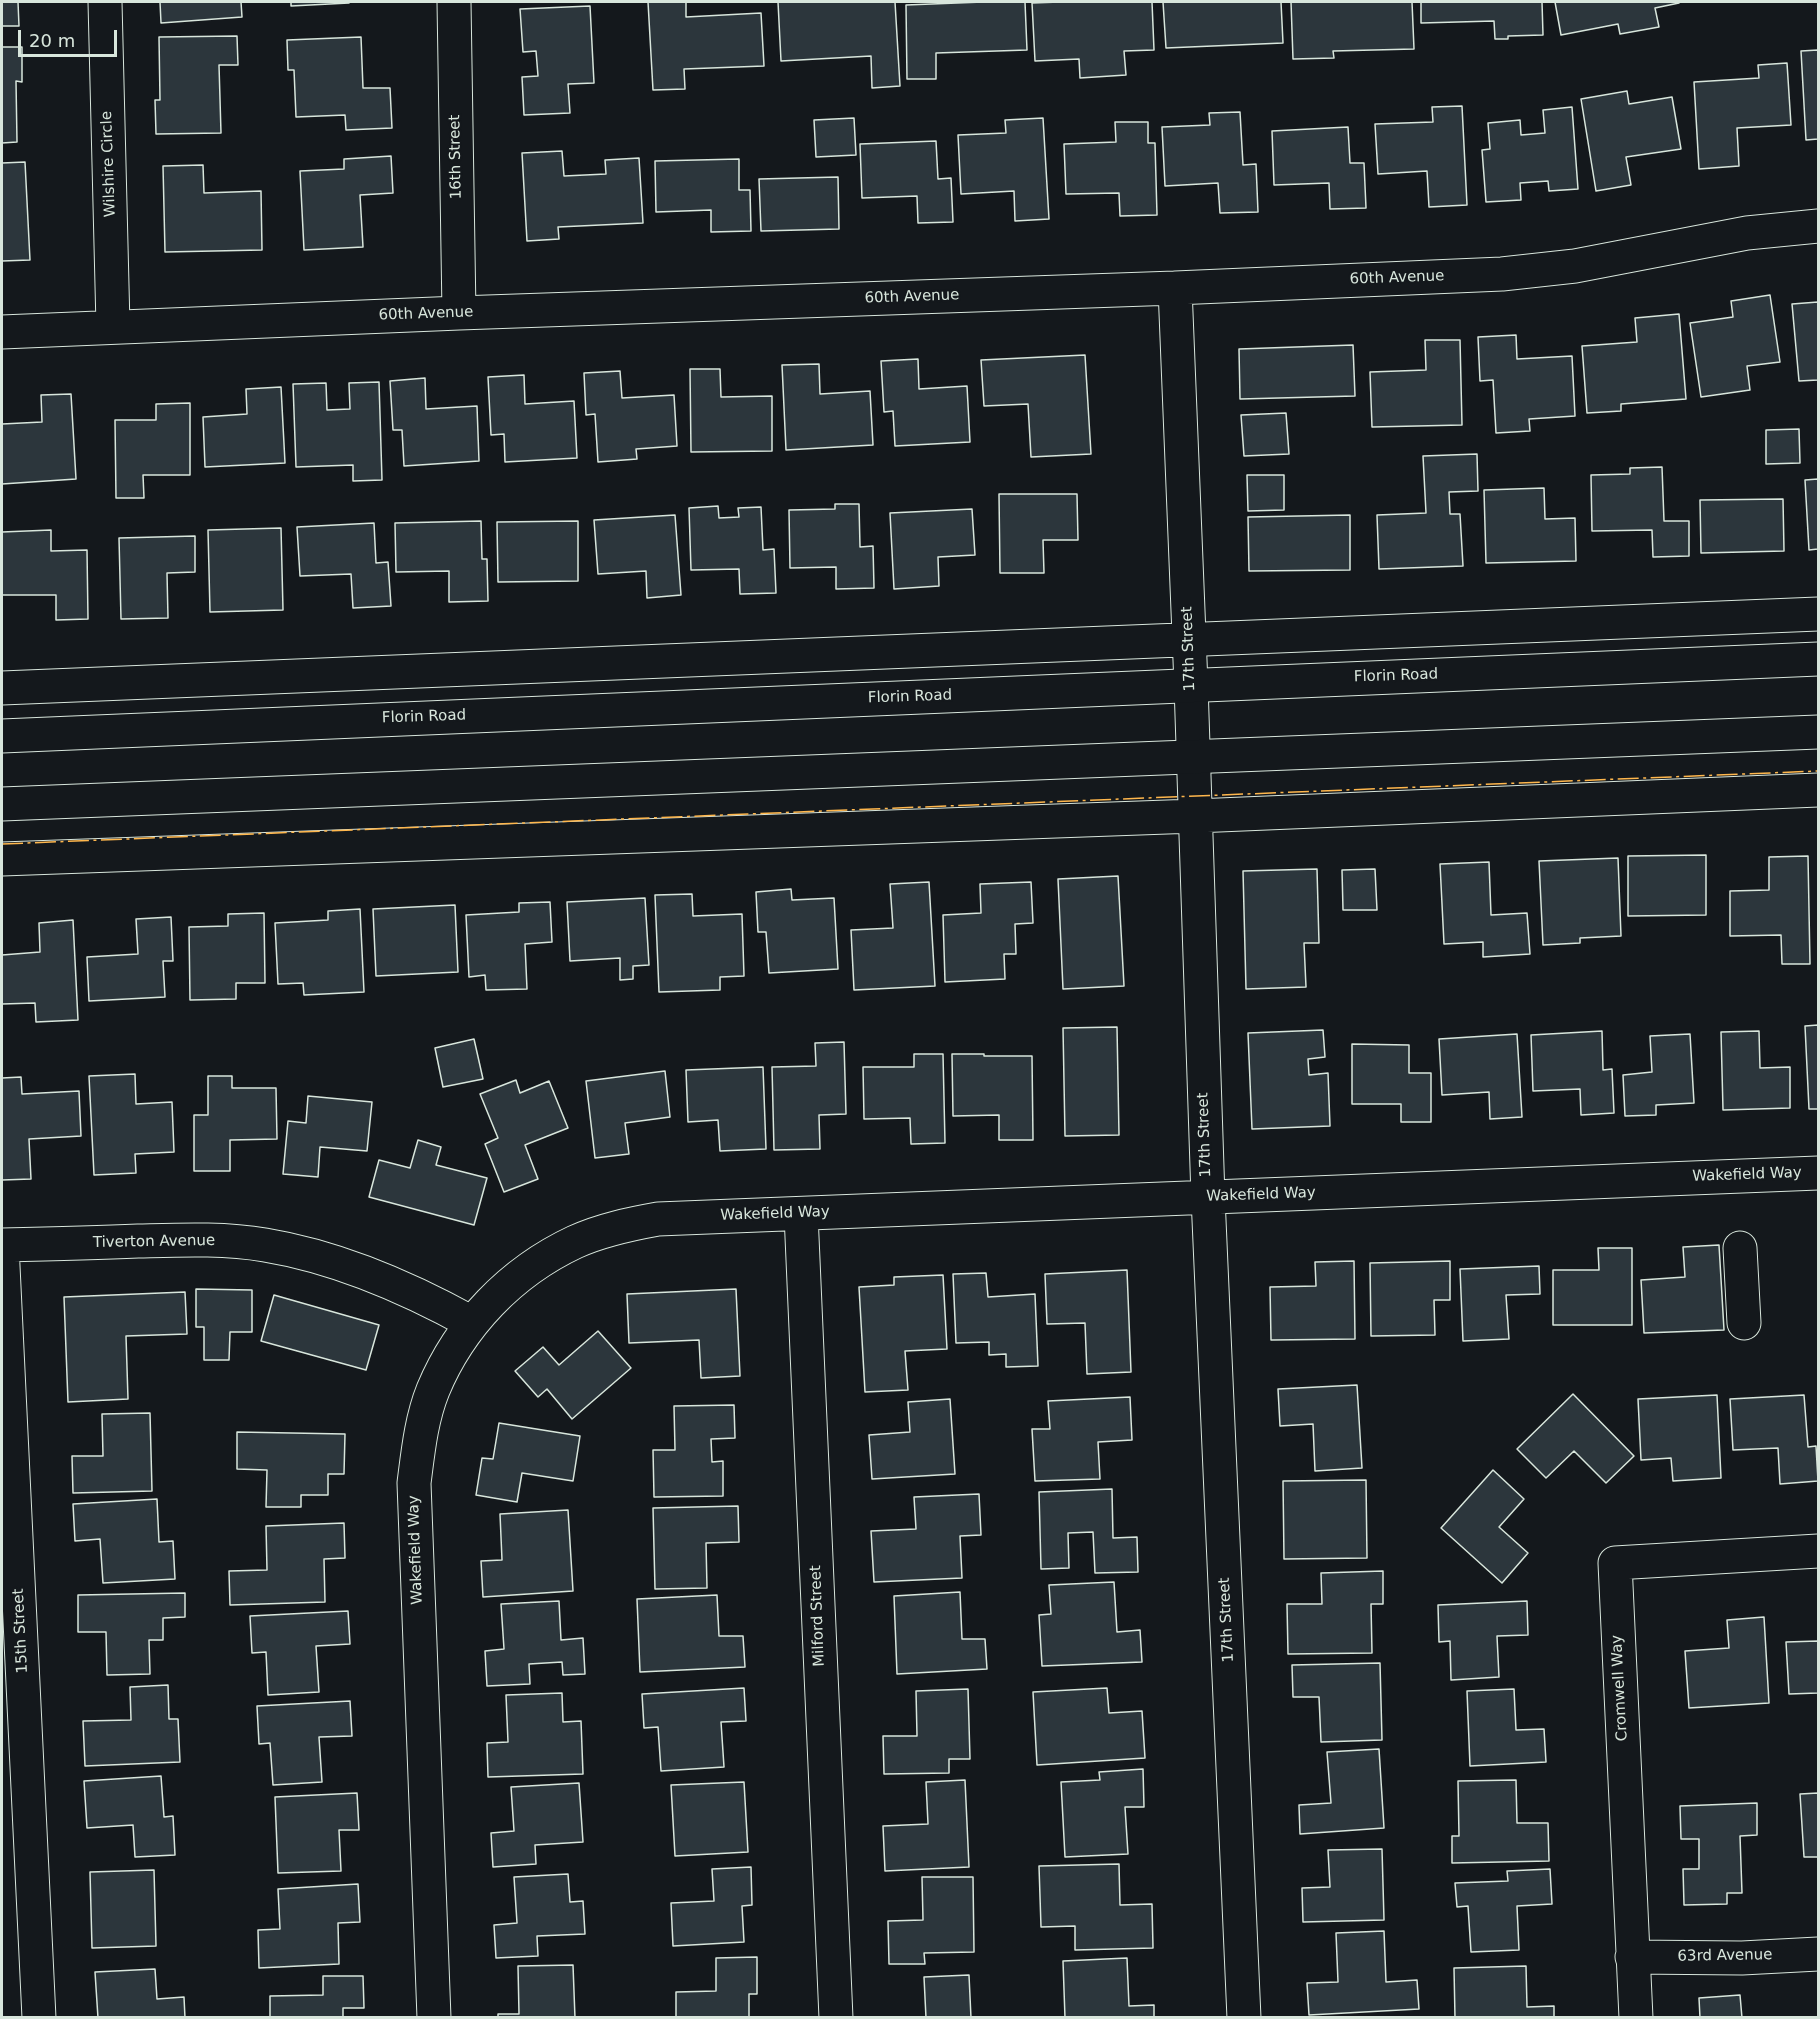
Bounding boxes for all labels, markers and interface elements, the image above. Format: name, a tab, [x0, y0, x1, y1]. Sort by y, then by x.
scale bar	[21, 18, 120, 56]
text: 20 m	[29, 30, 75, 51]
street label: Wilshire Circle	[98, 111, 120, 217]
street label: 16th Street	[446, 114, 466, 200]
street label: 60th Avenue	[1349, 267, 1445, 289]
street label: 60th Avenue	[864, 286, 960, 308]
street label: 60th Avenue	[378, 303, 474, 325]
street label: 17th Street	[1179, 606, 1199, 692]
street label: Florin Road	[1354, 666, 1438, 686]
street label: Florin Road	[868, 687, 952, 707]
street label: Florin Road	[382, 707, 466, 727]
street label: 17th Street	[1195, 1092, 1215, 1178]
street label: Wakefield Way	[1692, 1164, 1802, 1186]
street label: Wakefield Way	[1206, 1184, 1316, 1206]
street label: Wakefield Way	[720, 1203, 830, 1225]
street label: Tiverton Avenue	[93, 1232, 215, 1252]
street label: Wakefield Way	[405, 1495, 427, 1605]
street label: Milford Street	[807, 1565, 829, 1667]
street label: 17th Street	[1216, 1577, 1238, 1663]
street label: 15th Street	[10, 1588, 32, 1674]
street label: Cromwell Way	[1608, 1634, 1632, 1742]
street label: 63rd Avenue	[1677, 1946, 1773, 1966]

